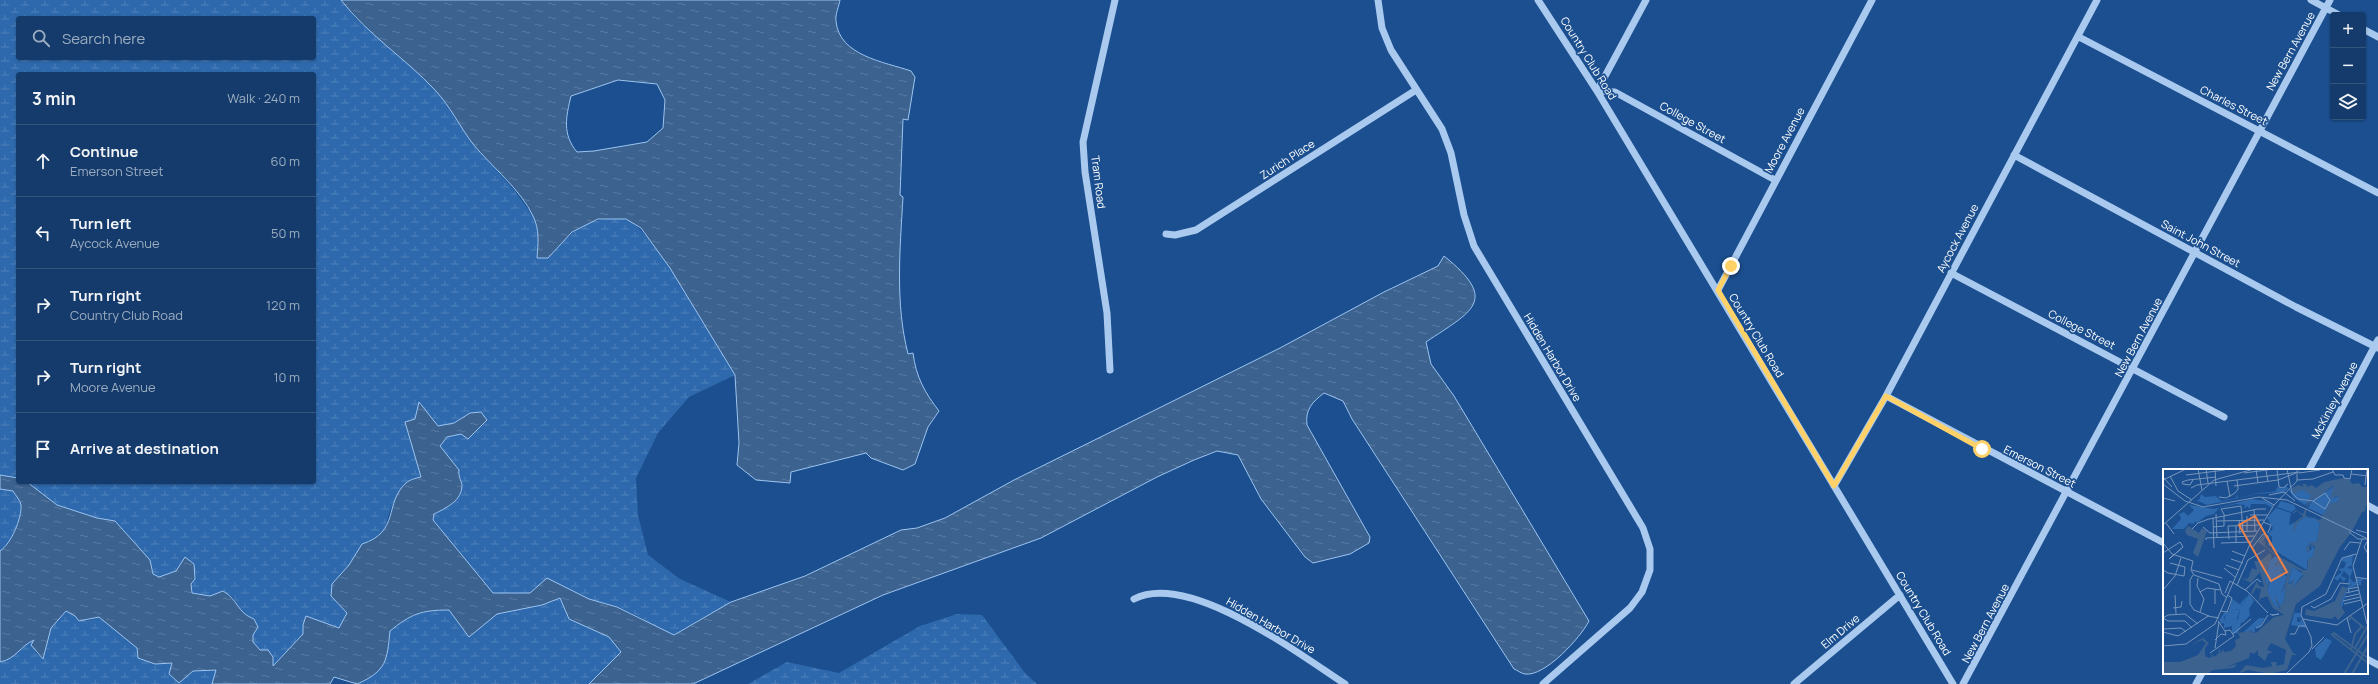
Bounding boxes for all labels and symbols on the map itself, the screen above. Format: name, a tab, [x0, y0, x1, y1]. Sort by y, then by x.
street label: New Bern Avenue	[2262, 8, 2318, 93]
street label: Country Club Road	[1557, 14, 1621, 102]
street label: Charles Street	[2198, 82, 2270, 128]
street label: College Street	[1657, 98, 1729, 146]
street label: Moore Avenue	[1760, 104, 1808, 175]
street label: Zurich Place	[1257, 135, 1318, 182]
street label: Tram Road	[1088, 155, 1110, 209]
street label: Aycock Avenue	[1933, 200, 1982, 275]
street label: Saint John Street	[2159, 216, 2243, 270]
route end	[1722, 257, 1740, 275]
street label: Country Club Road	[1726, 290, 1788, 380]
street label: New Bern Avenue	[2111, 294, 2166, 379]
street label: College Street	[2046, 306, 2118, 352]
street label: Hidden Harbor Drive	[1521, 310, 1586, 404]
street label: McKinley Avenue	[2307, 358, 2361, 441]
route start	[1973, 440, 1991, 458]
street label: Emerson Street	[2001, 441, 2079, 491]
inset map	[2163, 469, 2368, 674]
street label: Country Club Road	[1893, 568, 1955, 658]
street label: New Bern Avenue	[1958, 580, 2013, 665]
street label: Hidden Harbor Drive	[1224, 593, 1319, 657]
street label: Elm Drive	[1818, 610, 1863, 652]

